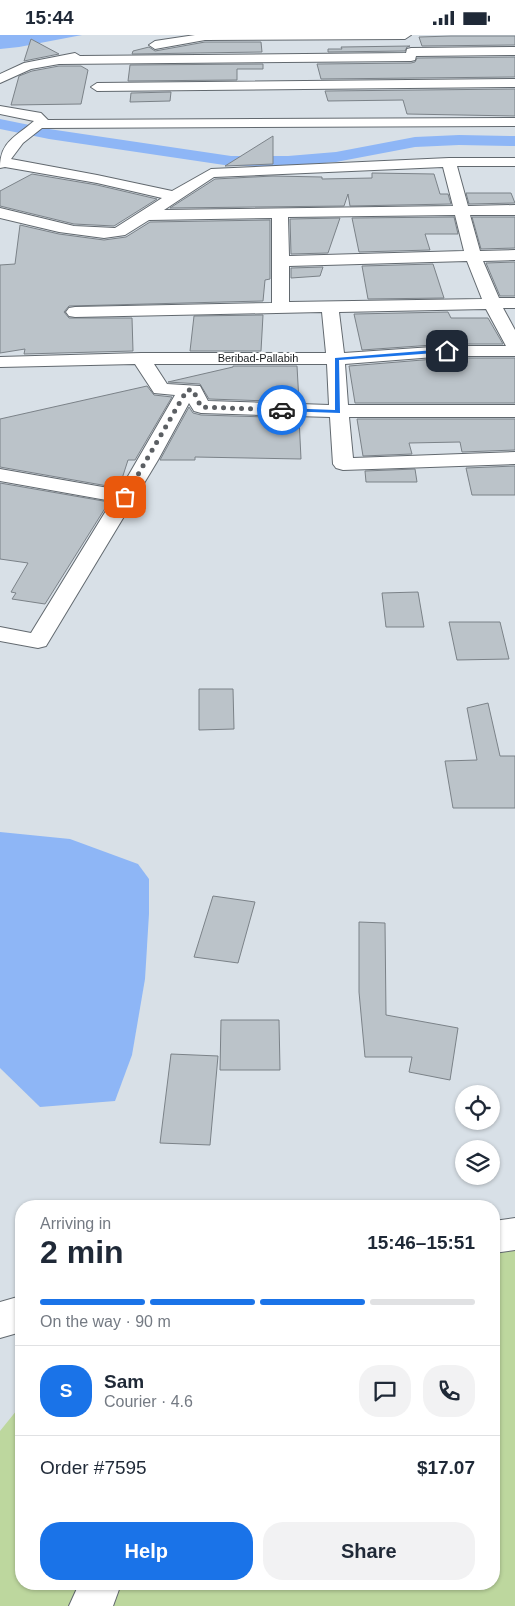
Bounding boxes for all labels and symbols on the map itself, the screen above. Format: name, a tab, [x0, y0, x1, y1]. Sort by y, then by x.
pin	[426, 330, 468, 372]
street label: Beribad-Pallabih	[218, 352, 298, 364]
courier	[257, 385, 307, 435]
pin	[104, 476, 146, 518]

